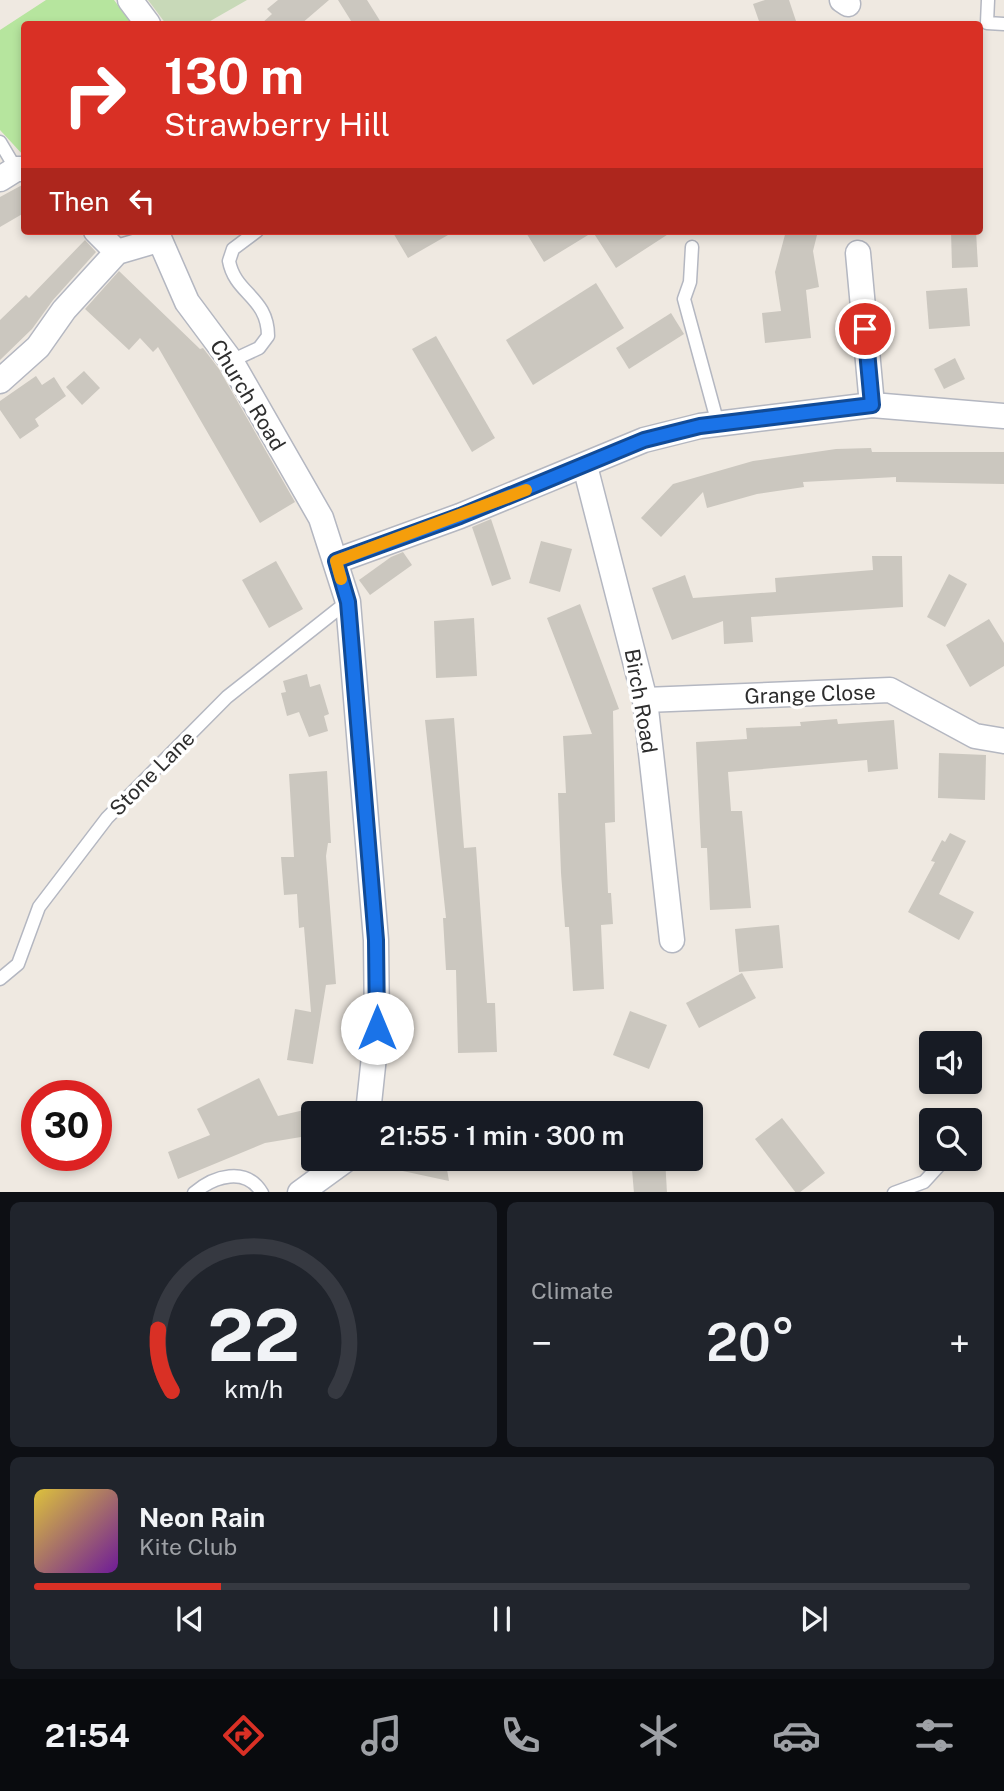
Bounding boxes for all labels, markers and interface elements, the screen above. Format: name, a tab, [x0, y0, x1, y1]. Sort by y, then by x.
text: 130 m	[164, 47, 304, 105]
icon: right	[49, 49, 140, 140]
text: Strawberry Hill	[164, 106, 390, 143]
icon: left	[123, 182, 161, 220]
text: Then	[49, 186, 109, 217]
pin	[835, 299, 895, 359]
icon: arrive	[846, 310, 884, 348]
street label: Church Road	[205, 335, 291, 455]
street label: Birch Road	[620, 647, 662, 755]
street label: Grange Close	[744, 679, 876, 709]
street label: Stone Lane	[104, 725, 200, 821]
position arrow	[340, 991, 414, 1065]
map controls	[919, 1031, 982, 1171]
button: sound	[919, 1031, 982, 1094]
speed limit sign: 30	[21, 1080, 112, 1171]
button: search	[919, 1108, 982, 1171]
text: 21:55 · 1 min · 300 m	[380, 1120, 624, 1151]
text: Climate	[531, 1277, 613, 1304]
text: 22	[207, 1292, 300, 1377]
text: 20°	[706, 1312, 795, 1373]
text: −	[531, 1321, 552, 1366]
text: +	[949, 1321, 970, 1366]
text: km/h	[224, 1373, 283, 1403]
text: Neon Rain	[139, 1502, 265, 1533]
text: Kite Club	[139, 1533, 237, 1560]
icon: previous	[171, 1600, 209, 1638]
icon: pause	[483, 1600, 521, 1638]
icon: next	[795, 1600, 833, 1638]
icon: directions	[219, 1711, 268, 1760]
icon: music	[357, 1711, 406, 1760]
icon: phone	[496, 1711, 545, 1760]
icon: climate	[634, 1711, 683, 1760]
icon: car	[772, 1711, 821, 1760]
icon: filters	[910, 1711, 959, 1760]
text: 21:54	[45, 1717, 130, 1754]

